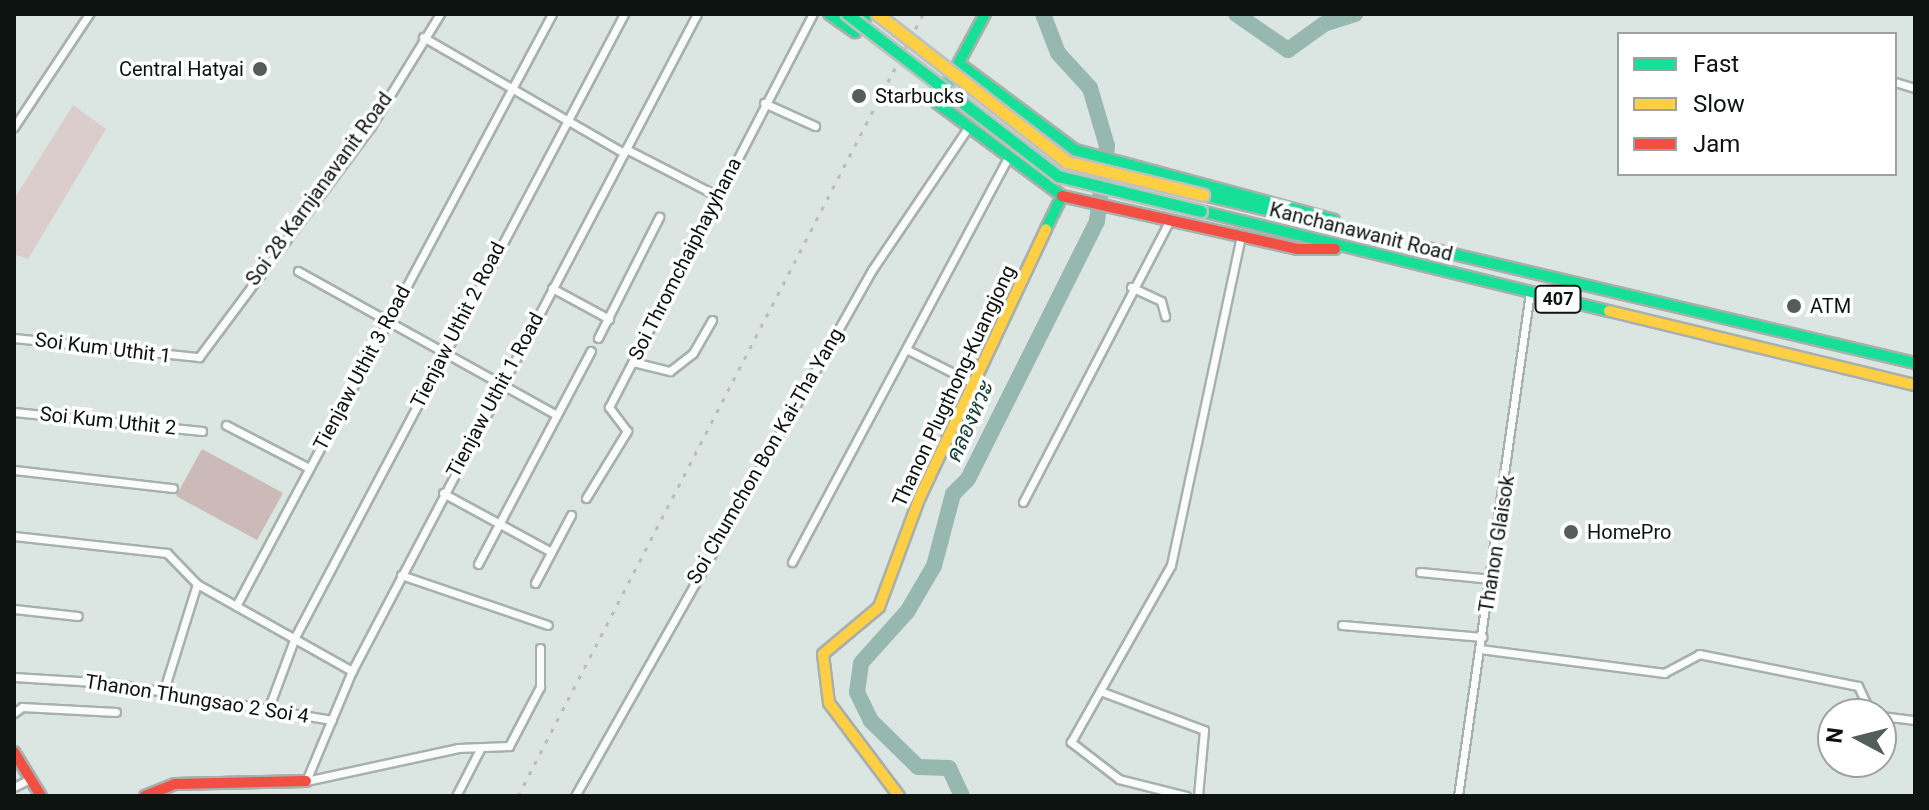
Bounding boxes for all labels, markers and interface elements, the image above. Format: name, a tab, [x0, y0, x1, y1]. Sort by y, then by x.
legend	[1617, 32, 1897, 176]
text: Fast	[1693, 50, 1739, 78]
place label: Central Hatyai	[119, 57, 244, 81]
marker: Central Hatyai	[251, 60, 269, 78]
place label: Starbucks	[875, 84, 964, 108]
marker: Starbucks	[850, 87, 868, 105]
street label: Soi 28 Karnjanavanit Road	[241, 88, 397, 290]
text: Slow	[1693, 90, 1745, 118]
text: Jam	[1693, 130, 1740, 158]
street label: Soi Thromchaiphayyhana	[623, 154, 747, 364]
street label: Kanchanawanit Road	[1267, 198, 1455, 266]
street label: Tienjaw Uthit 2 Road	[406, 238, 510, 412]
street label: Thanon Plugthong-Kuangjong	[887, 261, 1021, 511]
street label: Tienjaw Uthit 3 Road	[308, 282, 416, 454]
road number: 407	[1534, 285, 1582, 313]
place label: ATM	[1810, 294, 1851, 318]
marker: ATM	[1785, 297, 1803, 315]
street label: Tienjaw Uthit 1 Road	[441, 309, 549, 481]
street label: Soi Chumchon Bon Kai-Tha Yang	[682, 324, 848, 588]
street label: Soi Kum Uthit 1	[34, 328, 172, 368]
water label: คลองหวะ	[940, 376, 1000, 466]
street label: Soi Kum Uthit 2	[39, 402, 177, 440]
street label: Thanon Glaisok	[1474, 474, 1520, 614]
place label: HomePro	[1587, 520, 1671, 544]
marker: HomePro	[1562, 523, 1580, 541]
street label: Thanon Thungsao 2 Soi 4	[83, 669, 311, 729]
north arrow	[1817, 698, 1897, 778]
text: N	[1821, 726, 1848, 744]

